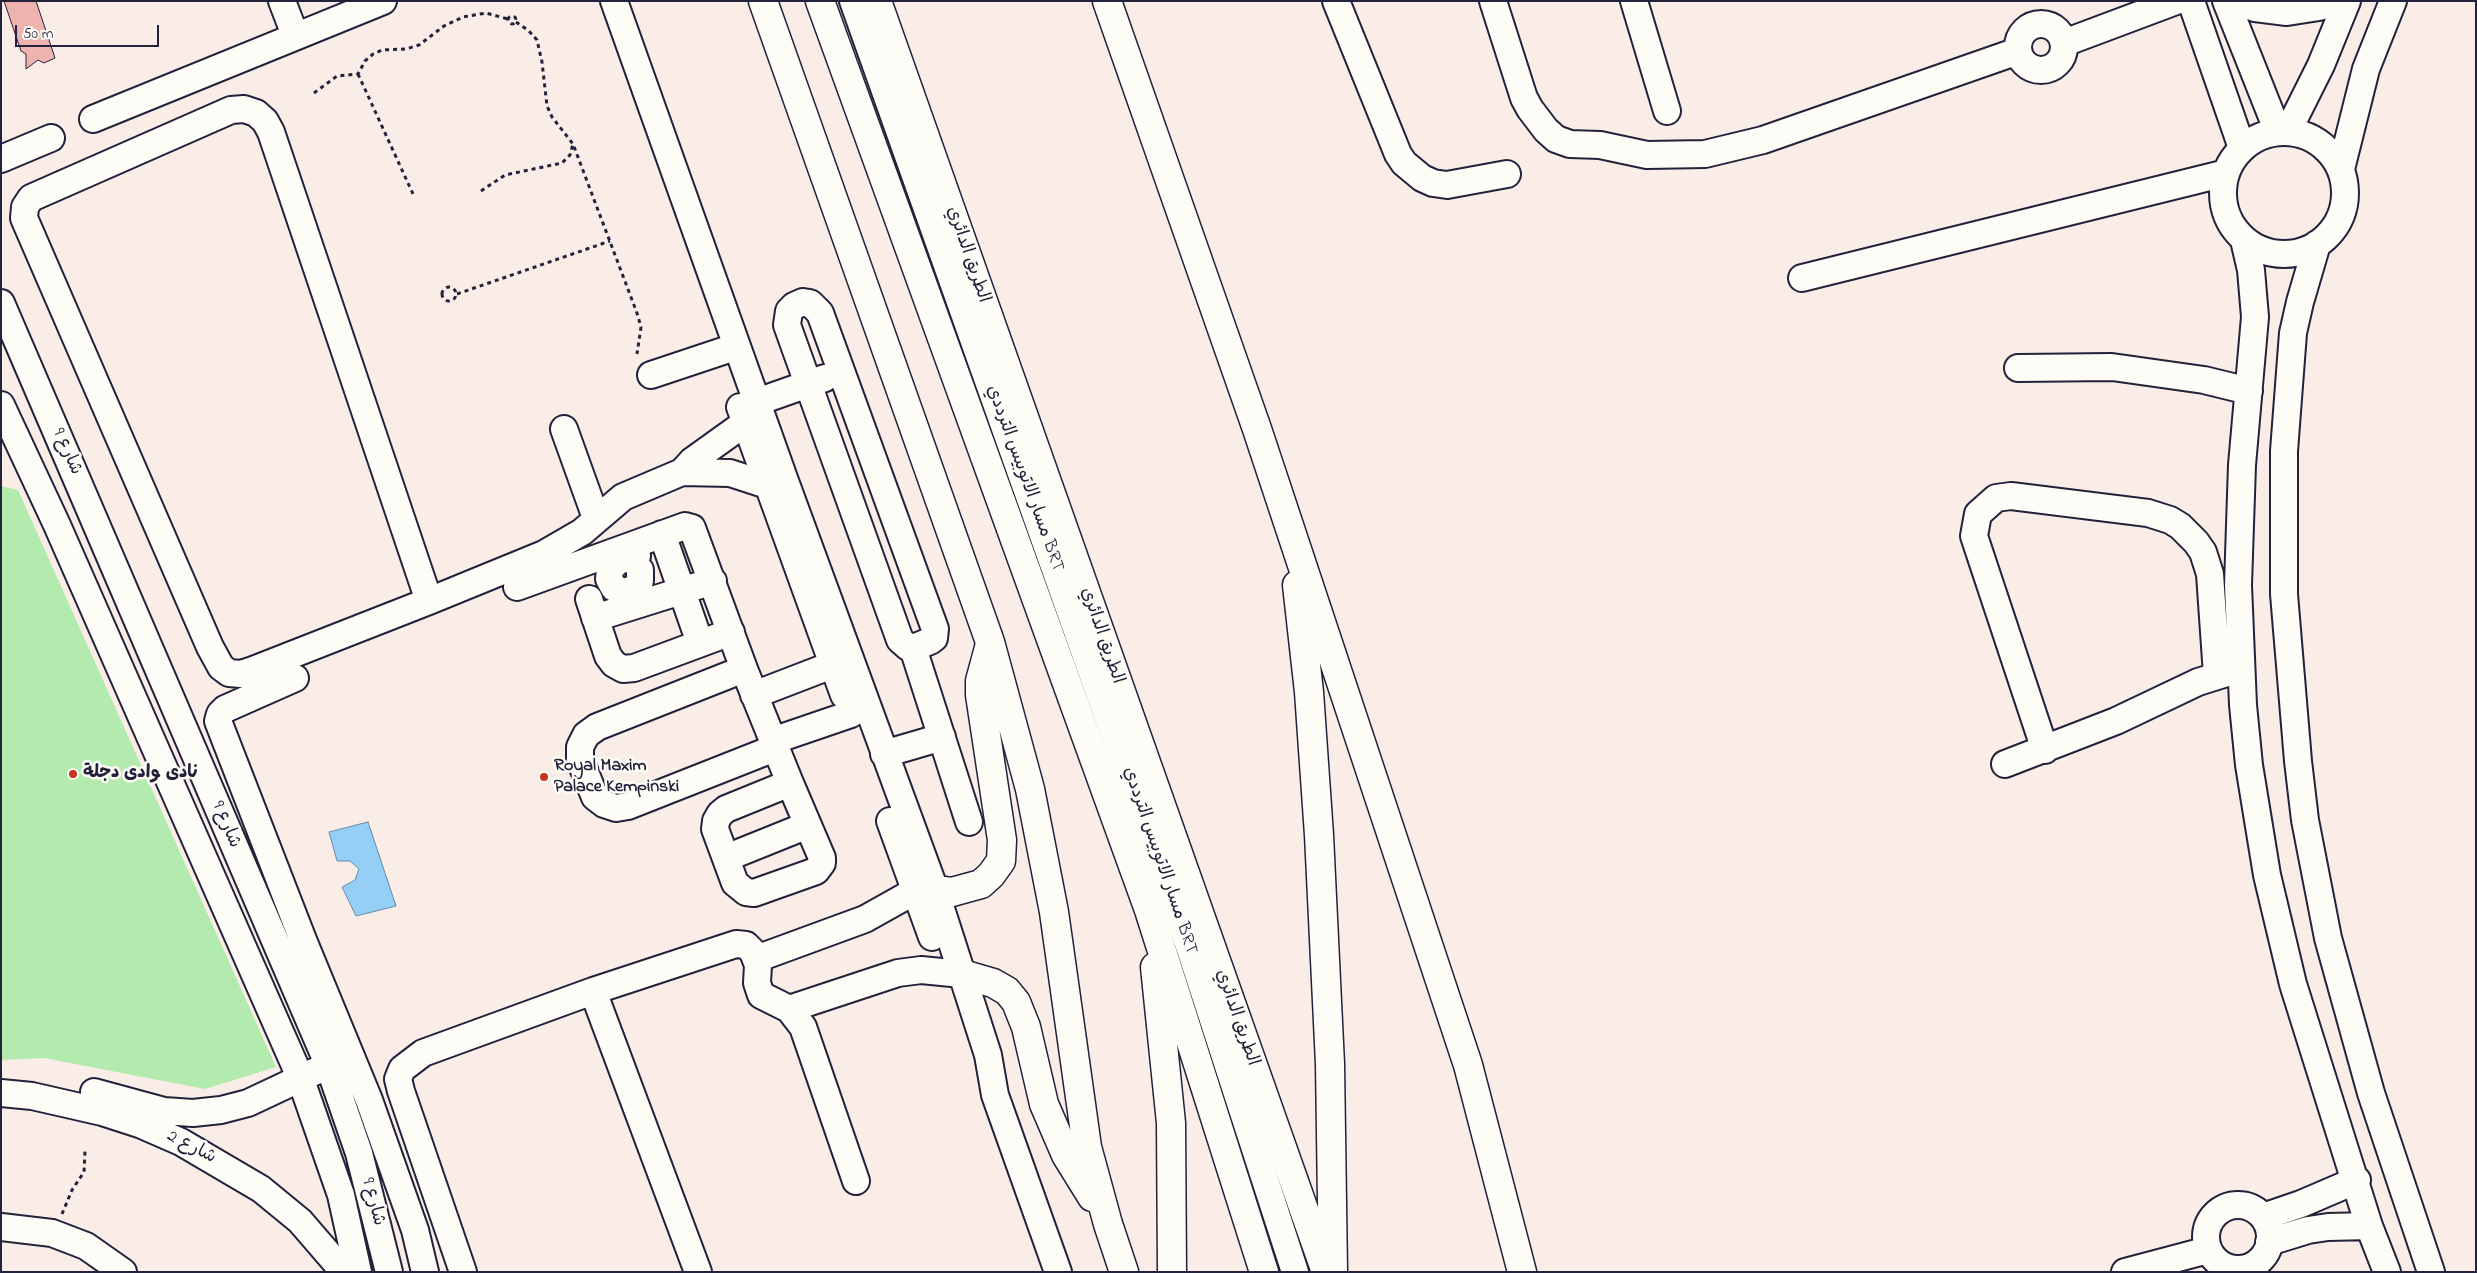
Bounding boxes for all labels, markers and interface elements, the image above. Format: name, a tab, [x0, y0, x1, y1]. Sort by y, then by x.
scale bar	[18, 15, 161, 47]
text: 50 m	[23, 23, 53, 45]
street label: الطريق الدائري	[940, 204, 994, 306]
street label: مسار الاتوبيس الترددي BRT	[980, 383, 1068, 575]
street label: شارع 9	[46, 425, 86, 479]
street label: الطريق الدائري	[1074, 585, 1128, 687]
place label: Royal Maxim Palace Kempinski	[554, 756, 679, 799]
place label: نادى وادى دجلة	[83, 763, 199, 785]
street label: مسار الاتوبيس الترددي BRT	[1117, 764, 1201, 958]
marker: نادى وادى دجلة	[67, 768, 79, 780]
marker: Royal Maxim Palace Kempinski	[538, 771, 550, 783]
street label: شارع 9	[206, 798, 244, 852]
street label: الطريق الدائري	[1209, 967, 1263, 1069]
street label: شارع 2	[163, 1126, 219, 1170]
street label: شارع 9	[355, 1176, 389, 1228]

